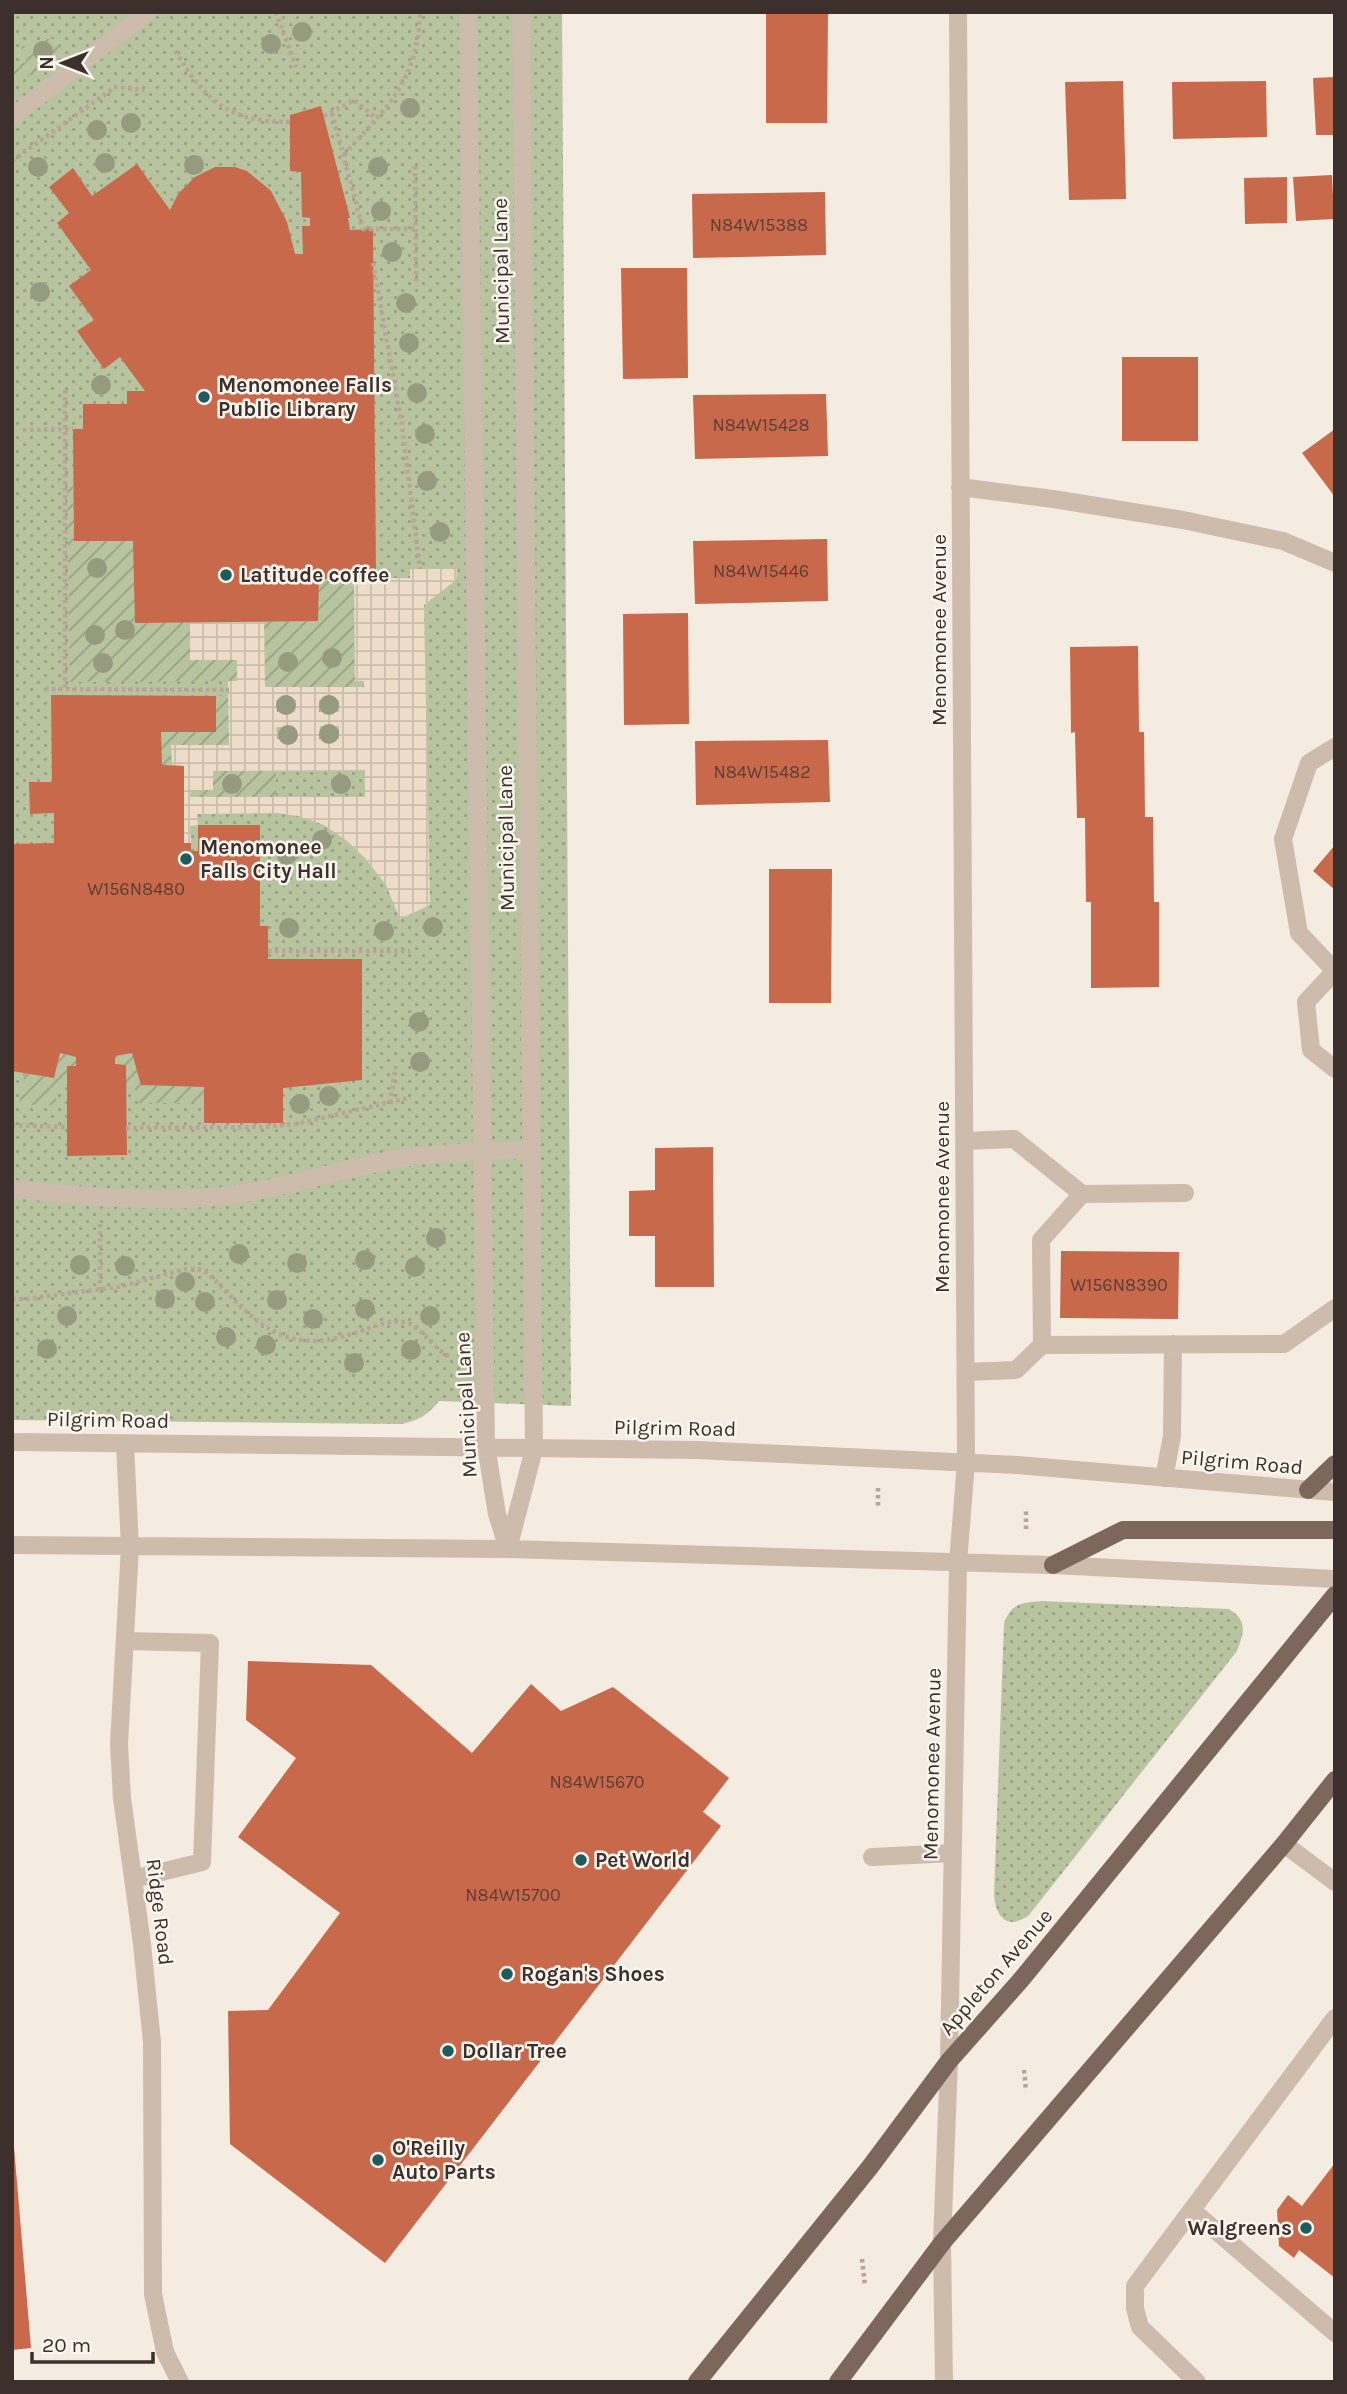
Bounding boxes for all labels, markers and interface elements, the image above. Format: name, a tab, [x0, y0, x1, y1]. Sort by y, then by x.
north arrow	[28, 28, 98, 98]
text: N	[36, 56, 58, 70]
street label: Municipal Lane	[488, 198, 514, 344]
house number: N84W15388	[710, 214, 808, 236]
place label: Menomonee Falls Public Library	[218, 373, 392, 421]
marker: Menomonee Falls Public Library	[196, 389, 212, 405]
house number: N84W15428	[712, 414, 810, 436]
street label: Menomonee Avenue	[927, 534, 951, 726]
house number: N84W15446	[713, 560, 809, 582]
place label: Latitude coffee	[240, 563, 389, 587]
marker: Latitude coffee	[218, 567, 234, 583]
house number: N84W15482	[713, 761, 811, 783]
street label: Municipal Lane	[493, 765, 519, 911]
place label: Menomonee Falls City Hall	[200, 835, 337, 883]
marker: Menomonee Falls City Hall	[178, 851, 194, 867]
house number: W156N8480	[87, 878, 185, 900]
street label: Menomonee Avenue	[930, 1101, 954, 1293]
house number: W156N8390	[1070, 1274, 1168, 1296]
street label: Municipal Lane	[450, 1331, 482, 1479]
street label: Pilgrim Road	[47, 1407, 169, 1433]
street label: Pilgrim Road	[614, 1415, 736, 1441]
street label: Pilgrim Road	[1180, 1445, 1304, 1479]
street label: Menomonee Avenue	[918, 1668, 946, 1860]
house number: N84W15670	[549, 1771, 645, 1793]
place label: Pet World	[595, 1848, 690, 1872]
marker: Pet World	[573, 1852, 589, 1868]
street label: Ridge Road	[142, 1857, 178, 1967]
house number: N84W15700	[465, 1884, 561, 1906]
street label: Appleton Avenue	[935, 1904, 1057, 2040]
place label: Rogan's Shoes	[521, 1962, 665, 1986]
marker: Rogan's Shoes	[499, 1966, 515, 1982]
place label: Dollar Tree	[462, 2039, 567, 2063]
marker: Dollar Tree	[440, 2043, 456, 2059]
place label: O'Reilly Auto Parts	[392, 2136, 496, 2184]
marker: O'Reilly Auto Parts	[370, 2152, 386, 2168]
place label: Walgreens	[1187, 2216, 1292, 2240]
marker: Walgreens	[1298, 2220, 1314, 2236]
scale bar	[32, 2320, 152, 2364]
text: 20 m	[42, 2333, 91, 2357]

